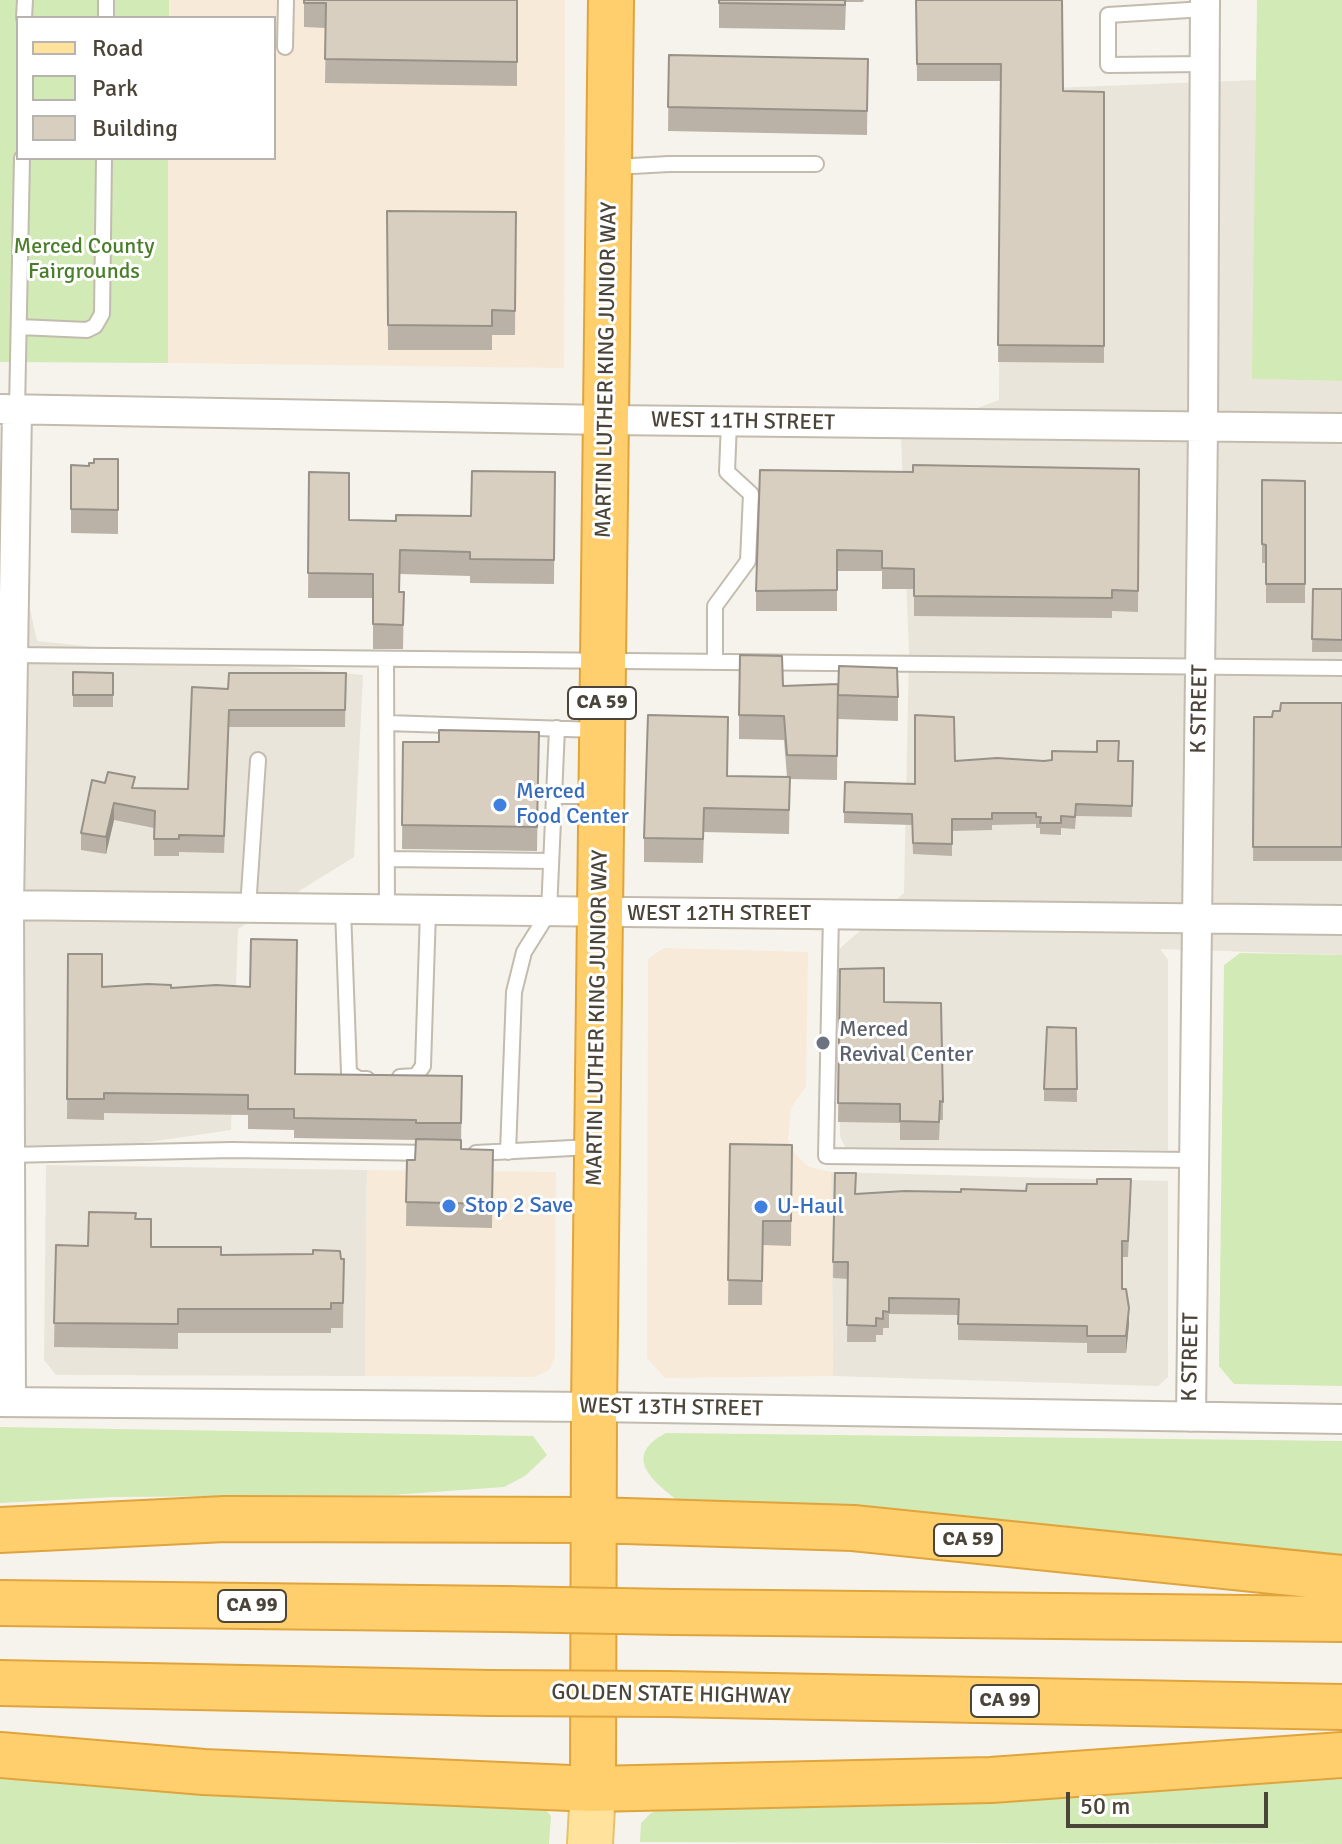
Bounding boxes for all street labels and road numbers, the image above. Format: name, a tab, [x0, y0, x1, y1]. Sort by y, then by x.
street label: MARTIN LUTHER KING JUNIOR WAY	[591, 202, 623, 538]
street label: WEST 11TH STREET	[651, 407, 835, 437]
street label: K STREET	[1186, 664, 1214, 754]
road number: CA 59	[568, 687, 636, 719]
street label: MARTIN LUTHER KING JUNIOR WAY	[582, 850, 614, 1186]
street label: WEST 12TH STREET	[627, 901, 811, 927]
street label: K STREET	[1177, 1312, 1205, 1402]
street label: WEST 13TH STREET	[579, 1393, 763, 1423]
road number: CA 59	[934, 1524, 1002, 1556]
road number: CA 99	[218, 1590, 286, 1622]
street label: GOLDEN STATE HIGHWAY	[551, 1680, 791, 1710]
road number: CA 99	[971, 1685, 1039, 1717]

